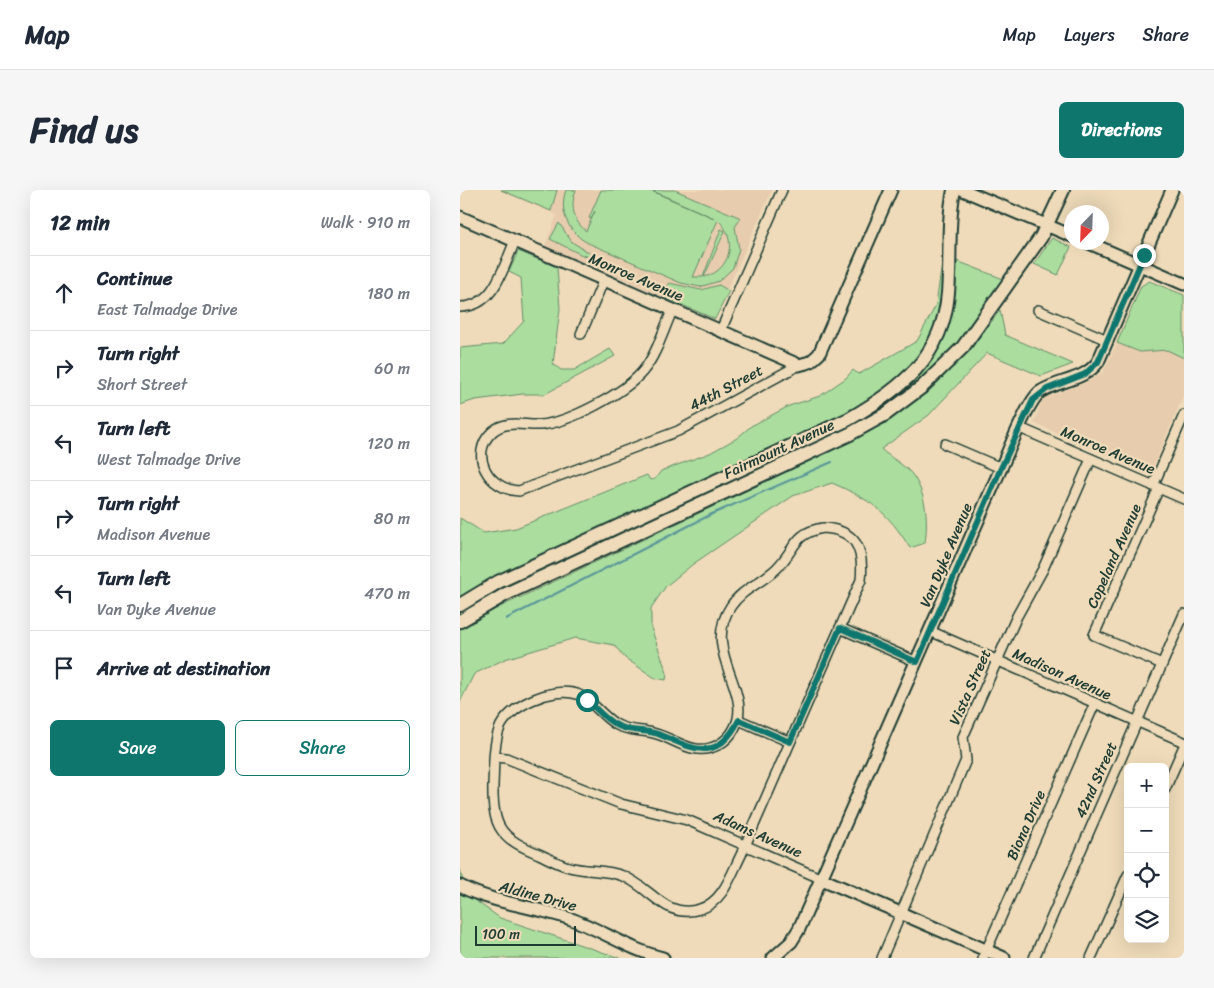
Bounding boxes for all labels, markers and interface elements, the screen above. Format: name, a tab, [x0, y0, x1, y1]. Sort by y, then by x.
text: Map	[25, 14, 69, 56]
text: Map	[1003, 19, 1036, 51]
text: Layers	[1064, 19, 1115, 51]
text: Share	[1143, 19, 1189, 51]
text: Find us	[30, 99, 138, 161]
button: Directions	[1059, 102, 1184, 158]
text: 12 min	[50, 204, 110, 242]
north arrow	[1064, 205, 1109, 250]
text: Walk · 910 m	[321, 208, 410, 237]
route end	[1133, 244, 1156, 267]
street label: Monroe Avenue	[585, 245, 687, 309]
text: Continue	[97, 262, 173, 295]
icon: ahead	[50, 279, 78, 307]
text: 180 m	[367, 279, 410, 308]
text: East Talmadge Drive	[97, 295, 237, 324]
text: Turn right	[97, 337, 179, 370]
icon: right	[50, 354, 78, 382]
text: 60 m	[374, 354, 410, 383]
street label: 44th Street	[684, 357, 768, 418]
text: Short Street	[97, 370, 187, 399]
text: Turn left	[97, 412, 170, 445]
street label: Fairmount Avenue	[719, 412, 839, 486]
street label: Monroe Avenue	[1057, 418, 1159, 482]
icon: left	[50, 429, 78, 457]
text: 120 m	[367, 429, 410, 458]
text: West Talmadge Drive	[97, 445, 241, 474]
text: Turn right	[97, 487, 179, 520]
street label: Van Dyke Avenue	[912, 498, 980, 611]
street label: Copeland Avenue	[1079, 499, 1149, 613]
icon: right	[50, 504, 78, 532]
text: 80 m	[374, 504, 410, 533]
text: Madison Avenue	[97, 520, 210, 549]
text: Turn left	[97, 562, 170, 595]
icon: left	[50, 579, 78, 607]
text: 470 m	[364, 579, 410, 608]
text: Van Dyke Avenue	[97, 595, 216, 624]
street label: Madison Avenue	[1008, 641, 1116, 707]
street label: Vista Street	[942, 644, 999, 729]
text: Arrive at destination	[97, 652, 270, 685]
icon: arrive	[50, 654, 78, 682]
route start	[576, 689, 599, 712]
button: Save	[50, 720, 225, 776]
button: Share	[235, 720, 410, 776]
street label: 42nd Street	[1068, 737, 1125, 823]
map controls	[1124, 763, 1169, 943]
button: +	[1124, 763, 1169, 808]
street label: Biona Drive	[999, 785, 1053, 864]
street label: Adams Avenue	[708, 802, 807, 865]
button: −	[1124, 808, 1169, 853]
button: locate	[1124, 853, 1169, 898]
street label: Aldine Drive	[495, 873, 580, 919]
button: layers	[1124, 898, 1169, 943]
text: 100 m	[482, 922, 520, 947]
scale bar	[475, 923, 576, 946]

